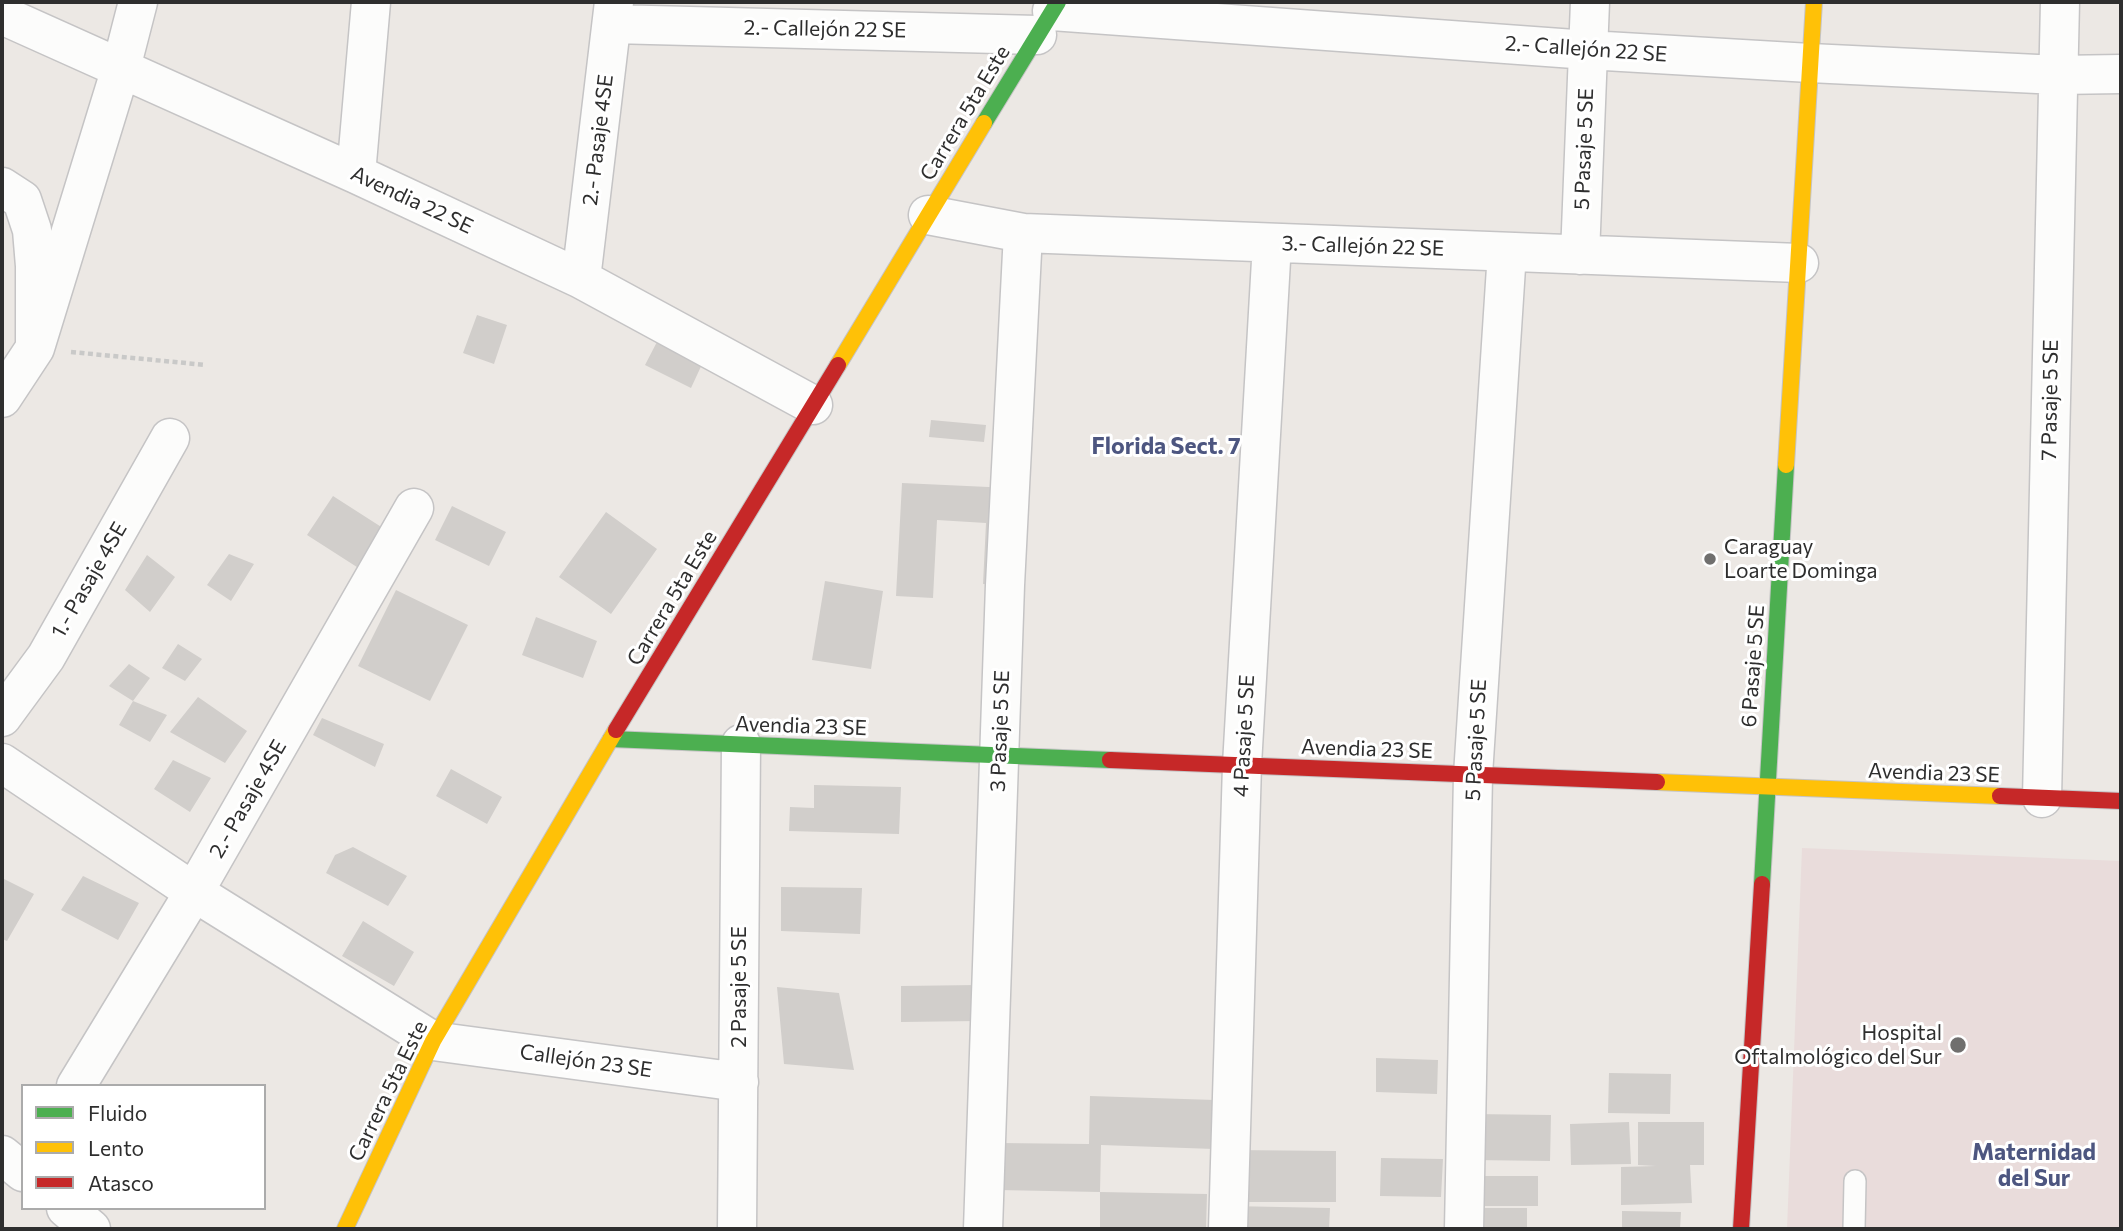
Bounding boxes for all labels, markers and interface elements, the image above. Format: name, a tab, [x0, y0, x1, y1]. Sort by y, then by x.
street label: 2.- Callejón 22 SE	[743, 15, 907, 43]
street label: 2.- Callejón 22 SE	[1504, 31, 1668, 67]
street label: Carrera 5ta Este	[915, 41, 1015, 185]
street label: 2.- Pasaje 4SE	[577, 73, 619, 207]
street label: 5 Pasaje 5 SE	[1569, 88, 1599, 210]
street label: Avendia 22 SE	[347, 161, 477, 239]
street label: 3.- Callejón 22 SE	[1281, 231, 1445, 261]
street label: 7 Pasaje 5 SE	[2036, 339, 2064, 461]
district label: Florida Sect. 7	[1091, 432, 1241, 460]
street label: 1.- Pasaje 4SE	[46, 518, 132, 642]
street label: Carrera 5ta Este	[622, 526, 722, 670]
place label: Caraguay Loarte Dominga	[1724, 534, 1877, 584]
marker: Caraguay Loarte Dominga	[1702, 551, 1718, 567]
street label: 6 Pasaje 5 SE	[1736, 604, 1770, 728]
street label: 3 Pasaje 5 SE	[985, 670, 1015, 792]
street label: 4 Pasaje 5 SE	[1228, 674, 1260, 798]
street label: 5 Pasaje 5 SE	[1460, 678, 1492, 802]
street label: Avendia 23 SE	[735, 711, 867, 741]
street label: Avendia 23 SE	[1301, 734, 1433, 764]
street label: 2.- Pasaje 4SE	[204, 736, 292, 862]
street label: Avendia 23 SE	[1868, 758, 2000, 788]
street label: 2 Pasaje 5 SE	[726, 926, 752, 1048]
street label: Carrera 5ta Este	[343, 1017, 433, 1165]
place label: Hospital Oftalmológico del Sur	[1734, 1020, 1942, 1070]
marker: Hospital Oftalmológico del Sur	[1948, 1035, 1968, 1055]
street label: Callejón 23 SE	[518, 1039, 654, 1083]
legend	[21, 1084, 266, 1210]
text: Fluido	[88, 1100, 147, 1125]
text: Lento	[88, 1135, 144, 1160]
district label: Maternidad del Sur	[1972, 1138, 2096, 1192]
text: Atasco	[88, 1170, 154, 1195]

